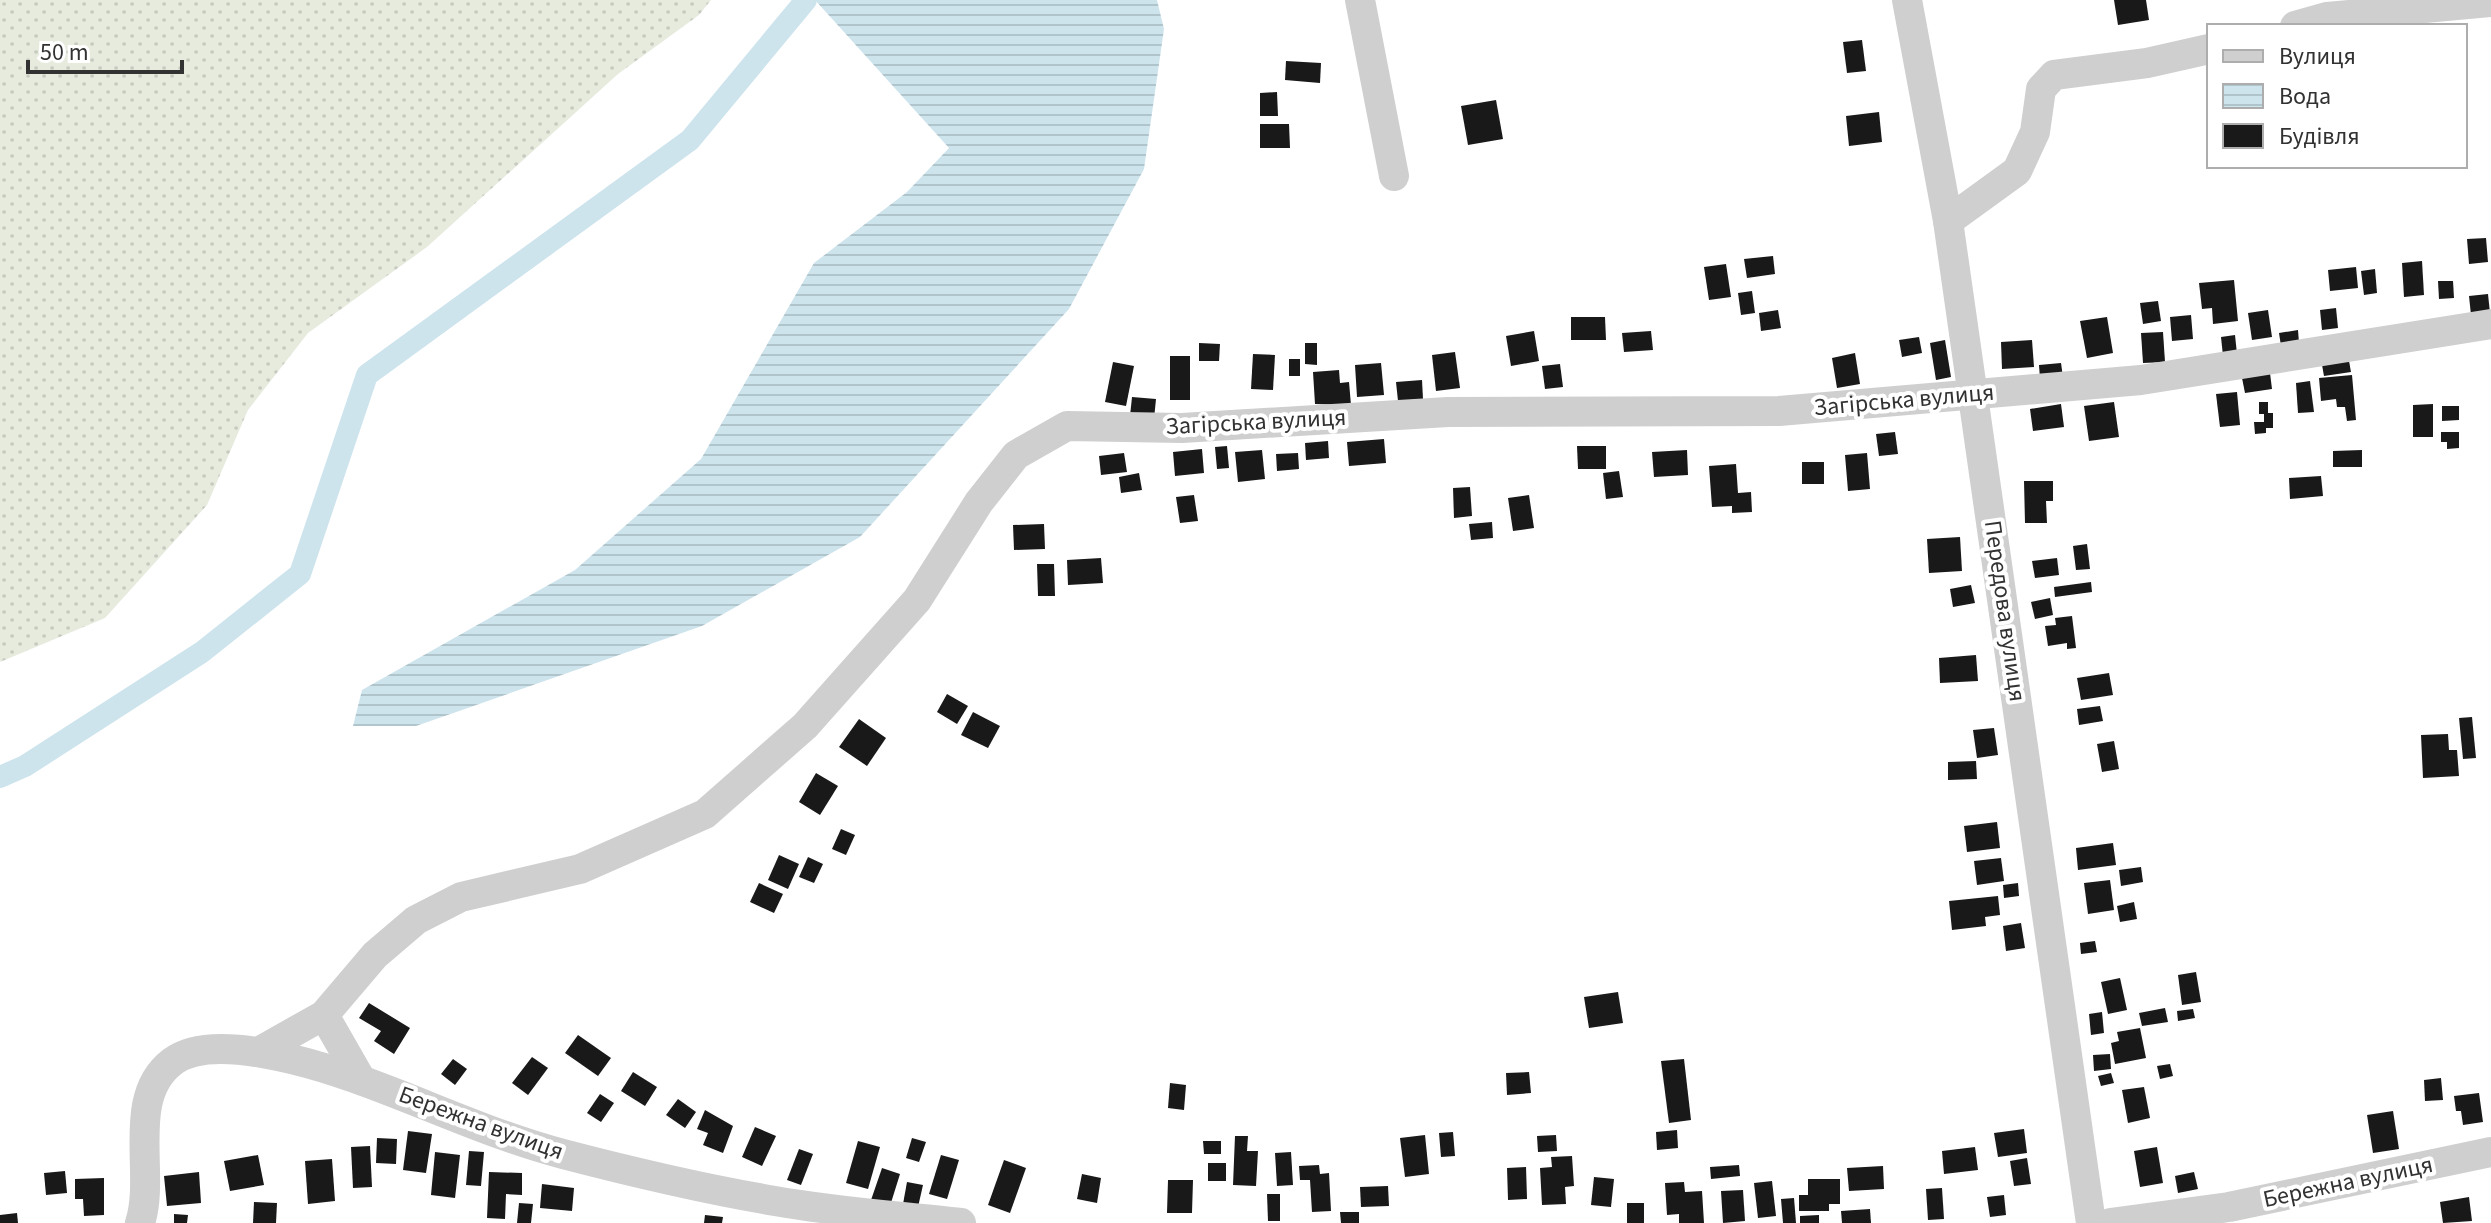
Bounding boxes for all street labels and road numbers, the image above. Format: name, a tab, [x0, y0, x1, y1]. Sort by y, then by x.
street label: Загірська вулиця	[1812, 375, 1996, 425]
street label: Загірська вулиця	[1165, 400, 1347, 444]
street label: Передова вулиця	[1975, 518, 2035, 704]
street label: Бережна вулиця	[394, 1077, 568, 1169]
street label: Бережна вулиця	[2260, 1147, 2436, 1217]

